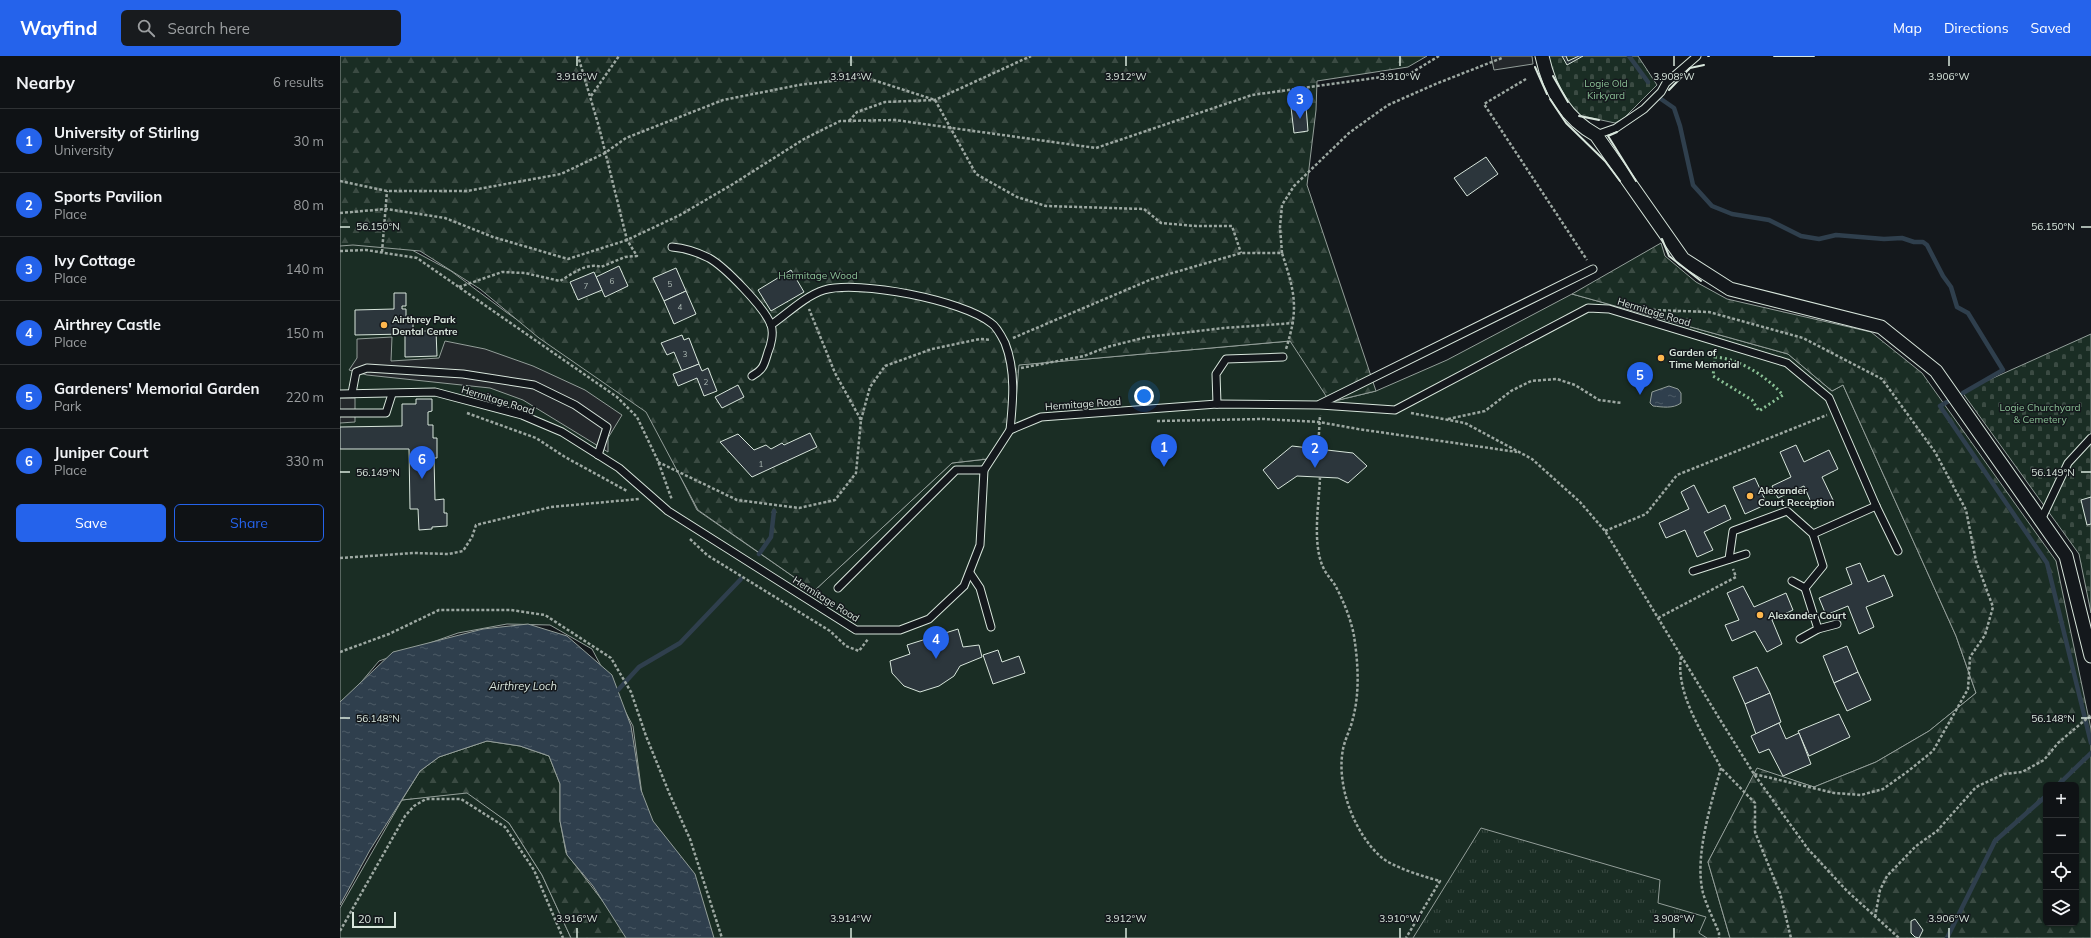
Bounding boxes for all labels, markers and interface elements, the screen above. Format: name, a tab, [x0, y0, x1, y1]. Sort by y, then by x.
search box	[121, 10, 401, 46]
text: Wayfind	[20, 16, 97, 40]
icon: search	[135, 17, 157, 39]
text: Search here	[167, 19, 250, 38]
text: Map	[1893, 19, 1922, 37]
text: Directions	[1944, 19, 2009, 37]
text: Saved	[2031, 19, 2071, 37]
text: 3.916°W	[556, 70, 598, 83]
text: 3.914°W	[830, 70, 872, 83]
text: 3.912°W	[1105, 70, 1147, 83]
text: 3.910°W	[1379, 70, 1421, 83]
text: 3.908°W	[1653, 70, 1695, 83]
text: 3.906°W	[1928, 70, 1970, 83]
text: Nearby	[16, 72, 75, 93]
text: 6 results	[273, 74, 324, 90]
park label: Logie Old Kirkyard	[1584, 77, 1628, 102]
pin: 3	[1287, 86, 1313, 119]
text: University of Stirling	[54, 123, 199, 142]
text: 1	[25, 133, 33, 149]
text: 30 m	[294, 133, 324, 149]
text: University	[54, 142, 114, 158]
text: Sports Pavilion	[54, 187, 162, 206]
text: 2	[25, 197, 33, 213]
text: 80 m	[294, 197, 324, 213]
text: Place	[54, 206, 87, 222]
text: 56.150°N	[356, 220, 400, 233]
text: 56.150°N	[2031, 220, 2075, 233]
text: Ivy Cottage	[54, 251, 135, 270]
text: 3	[25, 261, 33, 277]
text: 140 m	[286, 261, 324, 277]
park label: Hermitage Wood	[778, 269, 858, 282]
text: Place	[54, 270, 87, 286]
house number: 6	[610, 276, 615, 286]
house number: 5	[668, 279, 673, 289]
house number: 7	[584, 281, 589, 291]
street label: Hermitage Road	[1616, 295, 1692, 329]
house number: 4	[678, 302, 683, 312]
place label: Airthrey Park Dental Centre	[392, 313, 458, 338]
text: Airthrey Castle	[54, 315, 161, 334]
marker: Airthrey Park Dental Centre	[379, 320, 389, 330]
text: 4	[25, 325, 33, 341]
text: 150 m	[286, 325, 324, 341]
text: Place	[54, 334, 87, 350]
place label: Garden of Time Memorial	[1669, 346, 1739, 371]
house number: 3	[683, 349, 688, 359]
marker: Garden of Time Memorial	[1656, 353, 1666, 363]
pin: 5	[1627, 362, 1653, 395]
house number: 2	[704, 377, 709, 387]
text: Gardeners' Memorial Garden	[54, 379, 260, 398]
street label: Hermitage Road	[460, 383, 536, 417]
your location	[1134, 386, 1154, 406]
text: 5	[25, 389, 33, 405]
text: 220 m	[286, 389, 324, 405]
street label: Hermitage Road	[1045, 395, 1121, 413]
text: Park	[54, 398, 81, 414]
park label: Logie Churchyard & Cemetery	[1999, 401, 2081, 426]
pin: 1	[1151, 434, 1177, 467]
pin: 2	[1302, 435, 1328, 468]
text: Juniper Court	[54, 443, 148, 462]
pin: 6	[409, 446, 435, 479]
text: 6	[25, 453, 33, 469]
text: 330 m	[286, 453, 324, 469]
house number: 1	[759, 459, 764, 469]
text: Place	[54, 462, 87, 478]
text: 56.149°N	[356, 466, 400, 479]
text: 56.149°N	[2031, 466, 2075, 479]
place label: Alexander Court Reception	[1758, 484, 1834, 509]
marker: Alexander Court Reception	[1745, 491, 1755, 501]
button: Save	[16, 504, 166, 542]
button: Share	[174, 504, 324, 542]
street label: Hermitage Road	[790, 573, 862, 625]
place label: Alexander Court	[1768, 609, 1846, 622]
marker: Alexander Court	[1755, 610, 1765, 620]
pin: 4	[923, 626, 949, 659]
water label: Airthrey Loch	[488, 679, 557, 693]
text: 56.148°N	[356, 712, 400, 725]
text: 56.148°N	[2031, 712, 2075, 725]
map controls	[2043, 782, 2079, 926]
button: +	[2043, 782, 2079, 818]
button: −	[2043, 818, 2079, 854]
button: locate	[2043, 854, 2079, 890]
button: layers	[2043, 890, 2079, 926]
scale bar	[352, 910, 396, 929]
text: 20 m	[358, 912, 384, 926]
text: 3.916°W	[556, 912, 598, 925]
text: 3.914°W	[830, 912, 872, 925]
text: 3.912°W	[1105, 912, 1147, 925]
text: 3.910°W	[1379, 912, 1421, 925]
text: 3.908°W	[1653, 912, 1695, 925]
text: 3.906°W	[1928, 912, 1970, 925]

